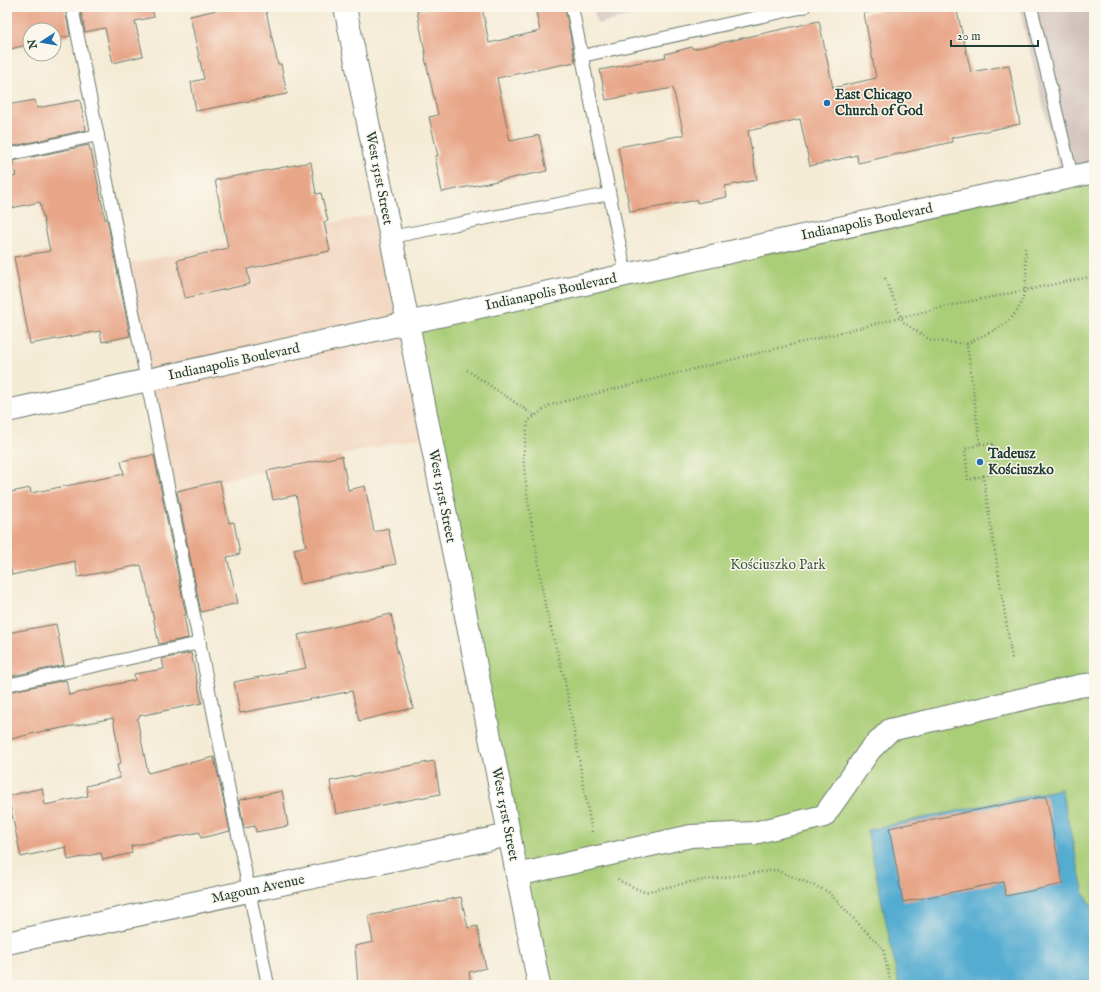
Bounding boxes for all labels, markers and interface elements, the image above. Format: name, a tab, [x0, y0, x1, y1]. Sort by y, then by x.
north arrow	[22, 22, 62, 62]
scale bar	[951, 22, 1038, 48]
text: 20 m	[957, 29, 980, 44]
text: N	[25, 37, 41, 51]
place label: East Chicago Church of God	[835, 86, 924, 120]
marker: East Chicago Church of God	[822, 98, 832, 108]
street label: West 151st Street	[361, 130, 397, 226]
street label: Indianapolis Boulevard	[800, 199, 935, 245]
street label: Indianapolis Boulevard	[484, 269, 619, 315]
street label: Indianapolis Boulevard	[167, 339, 302, 385]
place label: Tadeusz Kościuszko	[987, 445, 1054, 479]
street label: West 151st Street	[424, 448, 460, 544]
marker: Tadeusz Kościuszko	[975, 457, 985, 467]
park label: Kościuszko Park	[730, 556, 826, 574]
street label: West 151st Street	[487, 766, 523, 862]
street label: Magoun Avenue	[210, 870, 307, 908]

